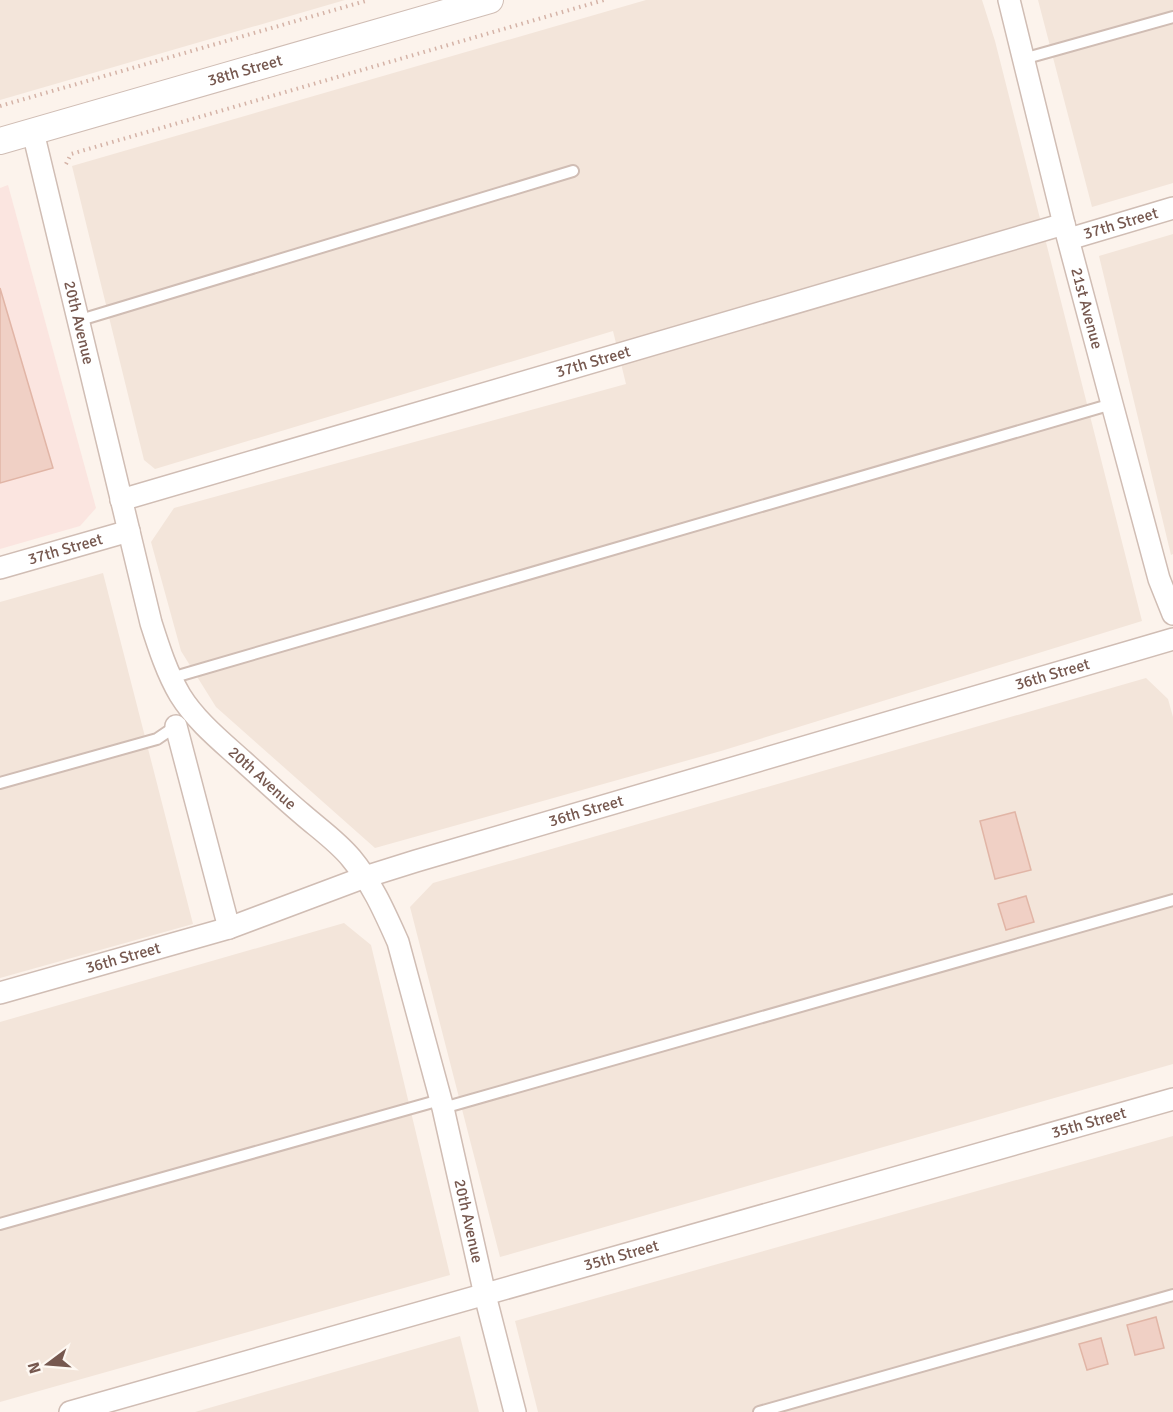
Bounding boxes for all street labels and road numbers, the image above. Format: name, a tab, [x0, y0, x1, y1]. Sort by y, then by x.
street label: 38th Street	[205, 50, 285, 91]
street label: 37th Street	[1081, 203, 1161, 244]
street label: 21st Avenue	[1066, 265, 1107, 351]
street label: 20th Avenue	[59, 279, 98, 366]
street label: 37th Street	[553, 341, 633, 382]
street label: 37th Street	[26, 529, 105, 569]
street label: 36th Street	[1013, 654, 1093, 695]
street label: 20th Avenue	[224, 742, 300, 814]
street label: 36th Street	[546, 791, 626, 832]
street label: 36th Street	[83, 938, 163, 978]
street label: 35th Street	[1049, 1103, 1129, 1143]
street label: 20th Avenue	[449, 1177, 487, 1265]
street label: 35th Street	[582, 1235, 661, 1276]

